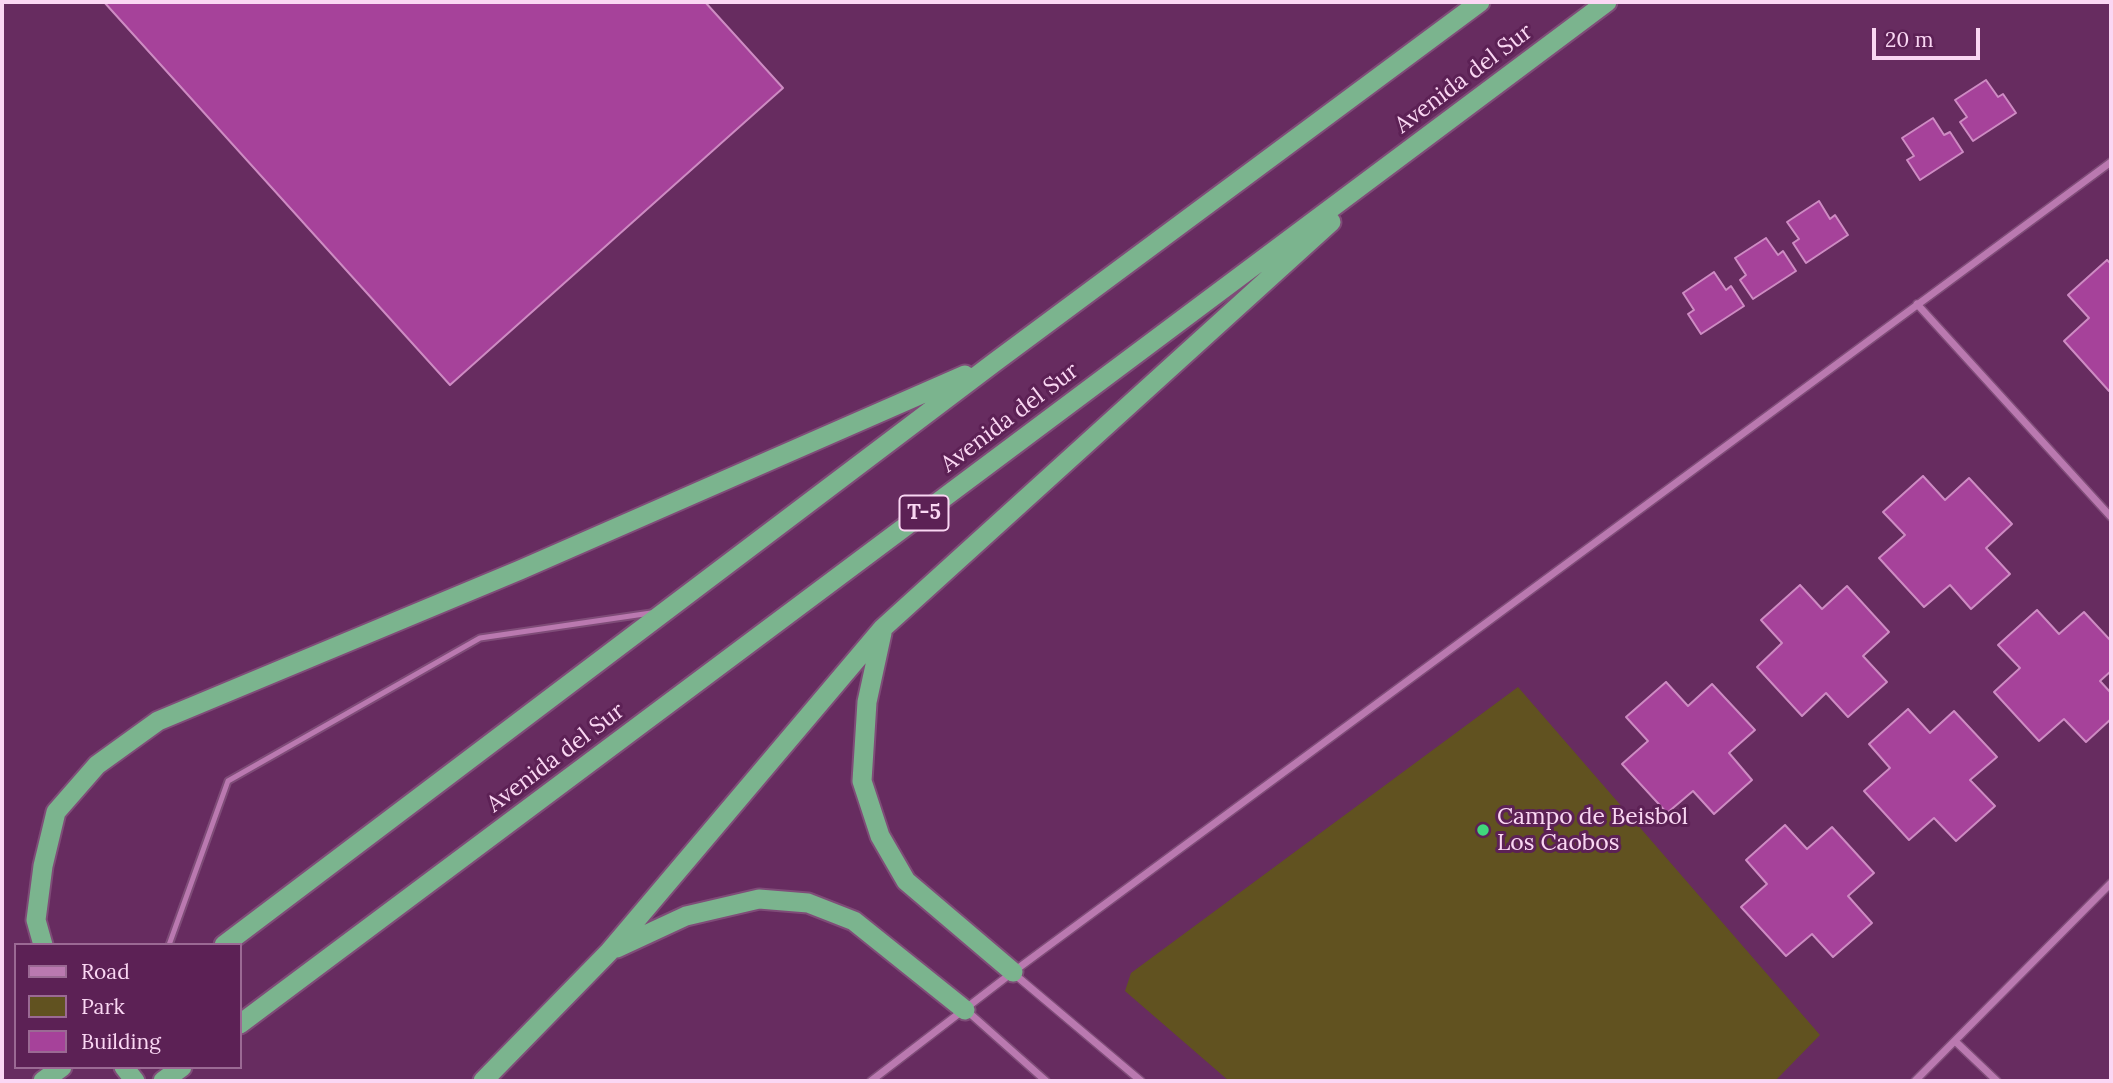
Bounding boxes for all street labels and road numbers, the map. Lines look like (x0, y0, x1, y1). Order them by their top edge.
street label: Avenida del Sur (1390, 18, 1538, 140)
street label: Avenida del Sur (936, 357, 1084, 479)
road number: T-5 (900, 496, 948, 530)
street label: Avenida del Sur (482, 697, 630, 819)

